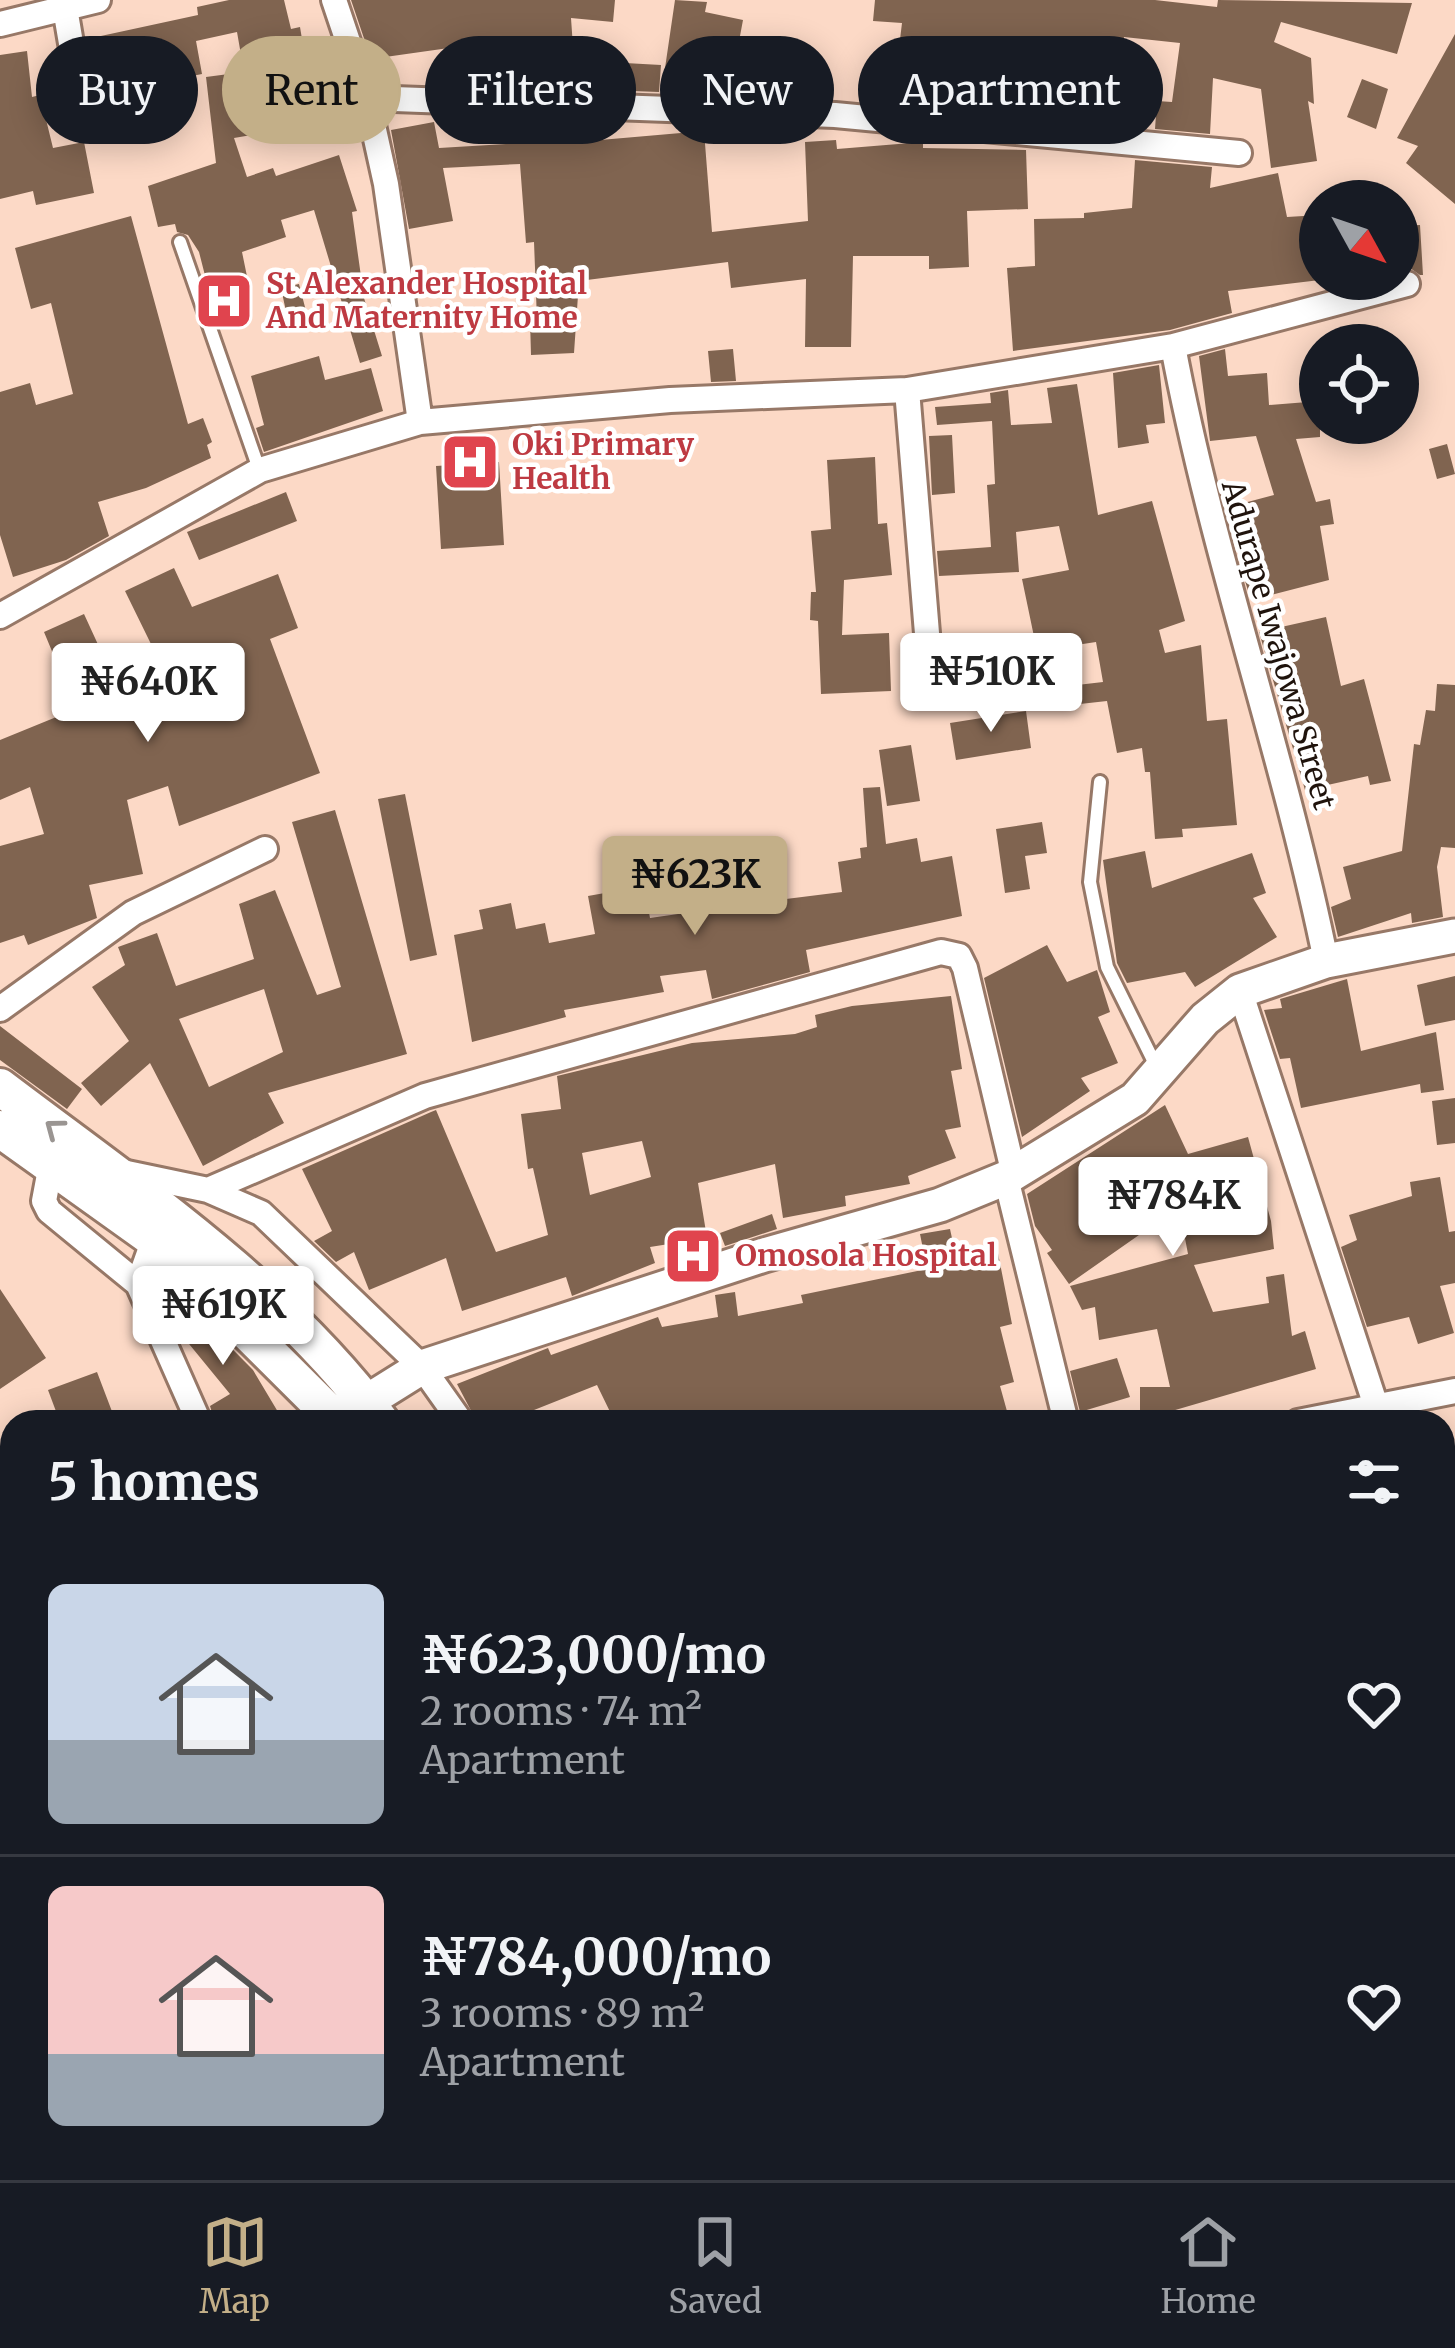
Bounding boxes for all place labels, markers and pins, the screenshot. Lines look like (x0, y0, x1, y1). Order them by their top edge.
place label: St Alexander Hospital And Maternity Home (265, 264, 587, 336)
hospital icon: St Alexander Hospital And Maternity Home (193, 270, 255, 332)
place label: Oki Primary Health (512, 425, 694, 497)
hospital icon: Oki Primary Health (439, 431, 501, 493)
pin: ₦510K (907, 633, 1075, 735)
pin: ₦640K (64, 643, 232, 745)
pin: ₦623K (611, 836, 779, 938)
pin: ₦784K (1089, 1157, 1257, 1259)
hospital icon: Omosola Hospital (662, 1225, 724, 1287)
place label: Omosola Hospital (735, 1236, 997, 1274)
pin: ₦619K (139, 1266, 307, 1368)

